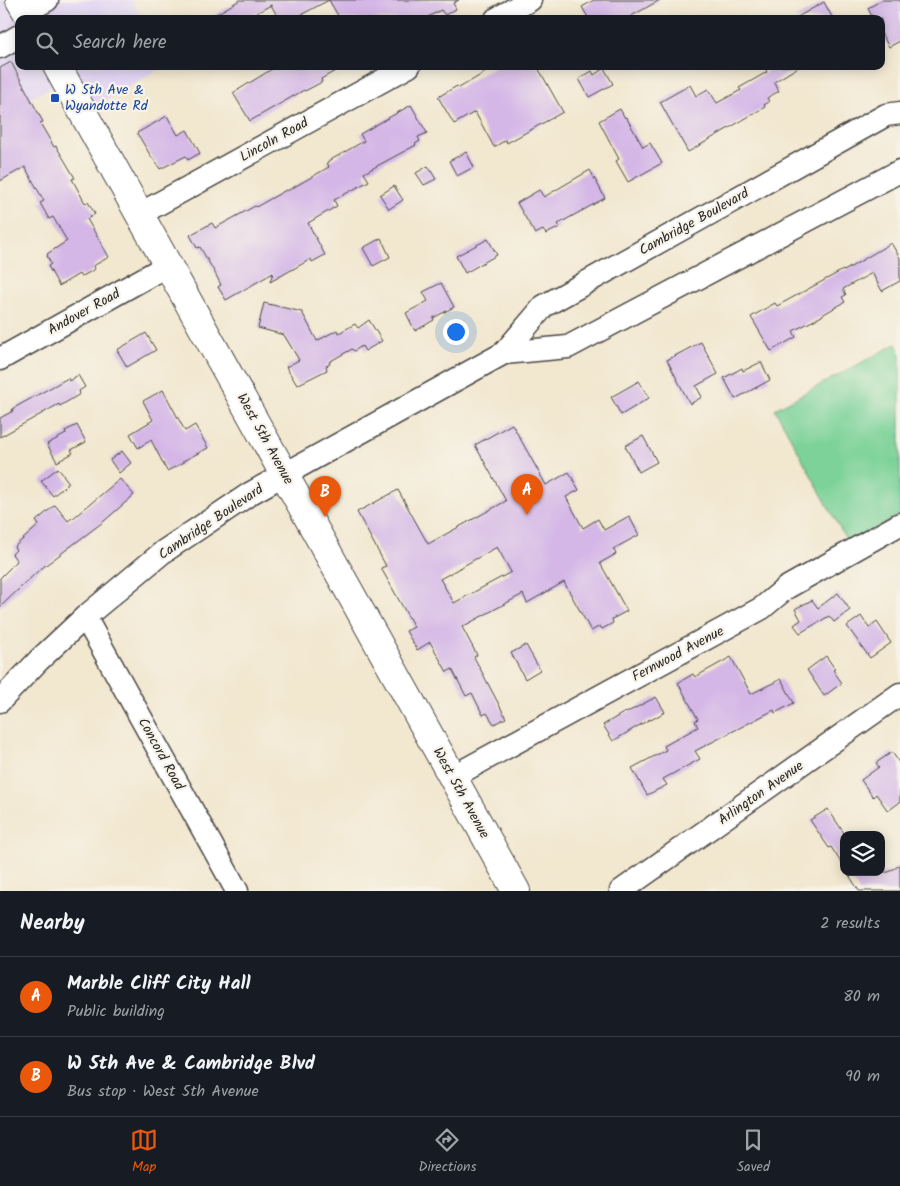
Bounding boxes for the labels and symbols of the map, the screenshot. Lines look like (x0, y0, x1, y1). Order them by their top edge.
place label: W 5th Ave & Wyandotte Rd (65, 79, 149, 117)
marker: W 5th Ave & Wyandotte Rd (49, 92, 61, 104)
street label: Lincoln Road (236, 112, 313, 168)
street label: Cambridge Boulevard (635, 182, 754, 261)
street label: Andover Road (44, 283, 125, 341)
your location (443, 319, 469, 345)
street label: West 5th Avenue (231, 389, 300, 489)
pin: A (511, 474, 543, 515)
pin: B (309, 476, 341, 517)
street label: Cambridge Boulevard (154, 478, 269, 565)
street label: Fernwood Avenue (628, 620, 729, 688)
street label: Concord Road (132, 714, 191, 795)
street label: West 5th Avenue (427, 743, 496, 843)
street label: Arlington Avenue (714, 755, 809, 831)

